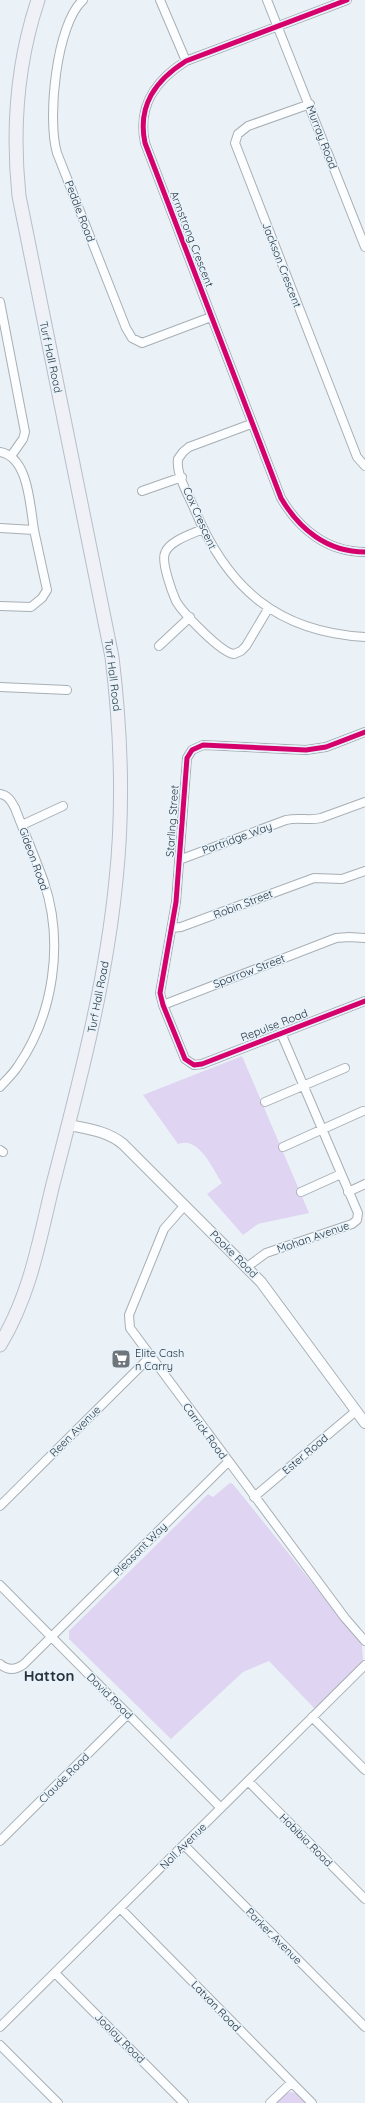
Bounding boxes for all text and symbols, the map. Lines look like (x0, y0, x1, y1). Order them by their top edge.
street label: Murray Road (303, 103, 341, 171)
street label: Peddie Road (62, 178, 98, 244)
street label: Armstrong Crescent (167, 189, 217, 289)
street label: Jackson Crescent (259, 220, 305, 310)
street label: Turf Hall Road (37, 320, 65, 394)
street label: Cox Crescent (180, 485, 220, 552)
street label: Turf Hall Road (102, 638, 124, 712)
street label: Starling Street (163, 784, 182, 857)
street label: Partridge Way (200, 819, 274, 857)
street label: Gideon Road (16, 826, 52, 892)
street label: Robin Street (211, 886, 275, 922)
street label: Sparrow Street (211, 951, 287, 991)
street label: Turf Hall Road (84, 960, 112, 1034)
street label: Repulse Road (239, 1006, 309, 1044)
street label: Mohan Avenue (275, 1218, 351, 1256)
street label: Pooke Road (207, 1227, 261, 1281)
place label: Elite Cash n Carry (135, 1346, 184, 1373)
supermarket icon: Elite Cash n Carry (110, 1348, 132, 1370)
street label: Carrick Road (180, 1400, 230, 1462)
street label: Reen Avenue (46, 1402, 104, 1460)
street label: Ester Road (279, 1431, 331, 1477)
street label: Pleasant Way (110, 1519, 170, 1579)
district label: Hatton (24, 1666, 74, 1685)
street label: David Road (84, 1670, 136, 1722)
street label: Claude Road (36, 1750, 92, 1806)
street label: Habibia Road (276, 1810, 336, 1870)
street label: Noll Avenue (157, 1820, 209, 1872)
street label: Parker Avenue (243, 1905, 305, 1967)
street label: Latvan Road (188, 1978, 244, 2034)
street label: Joolay Road (92, 2010, 148, 2066)

